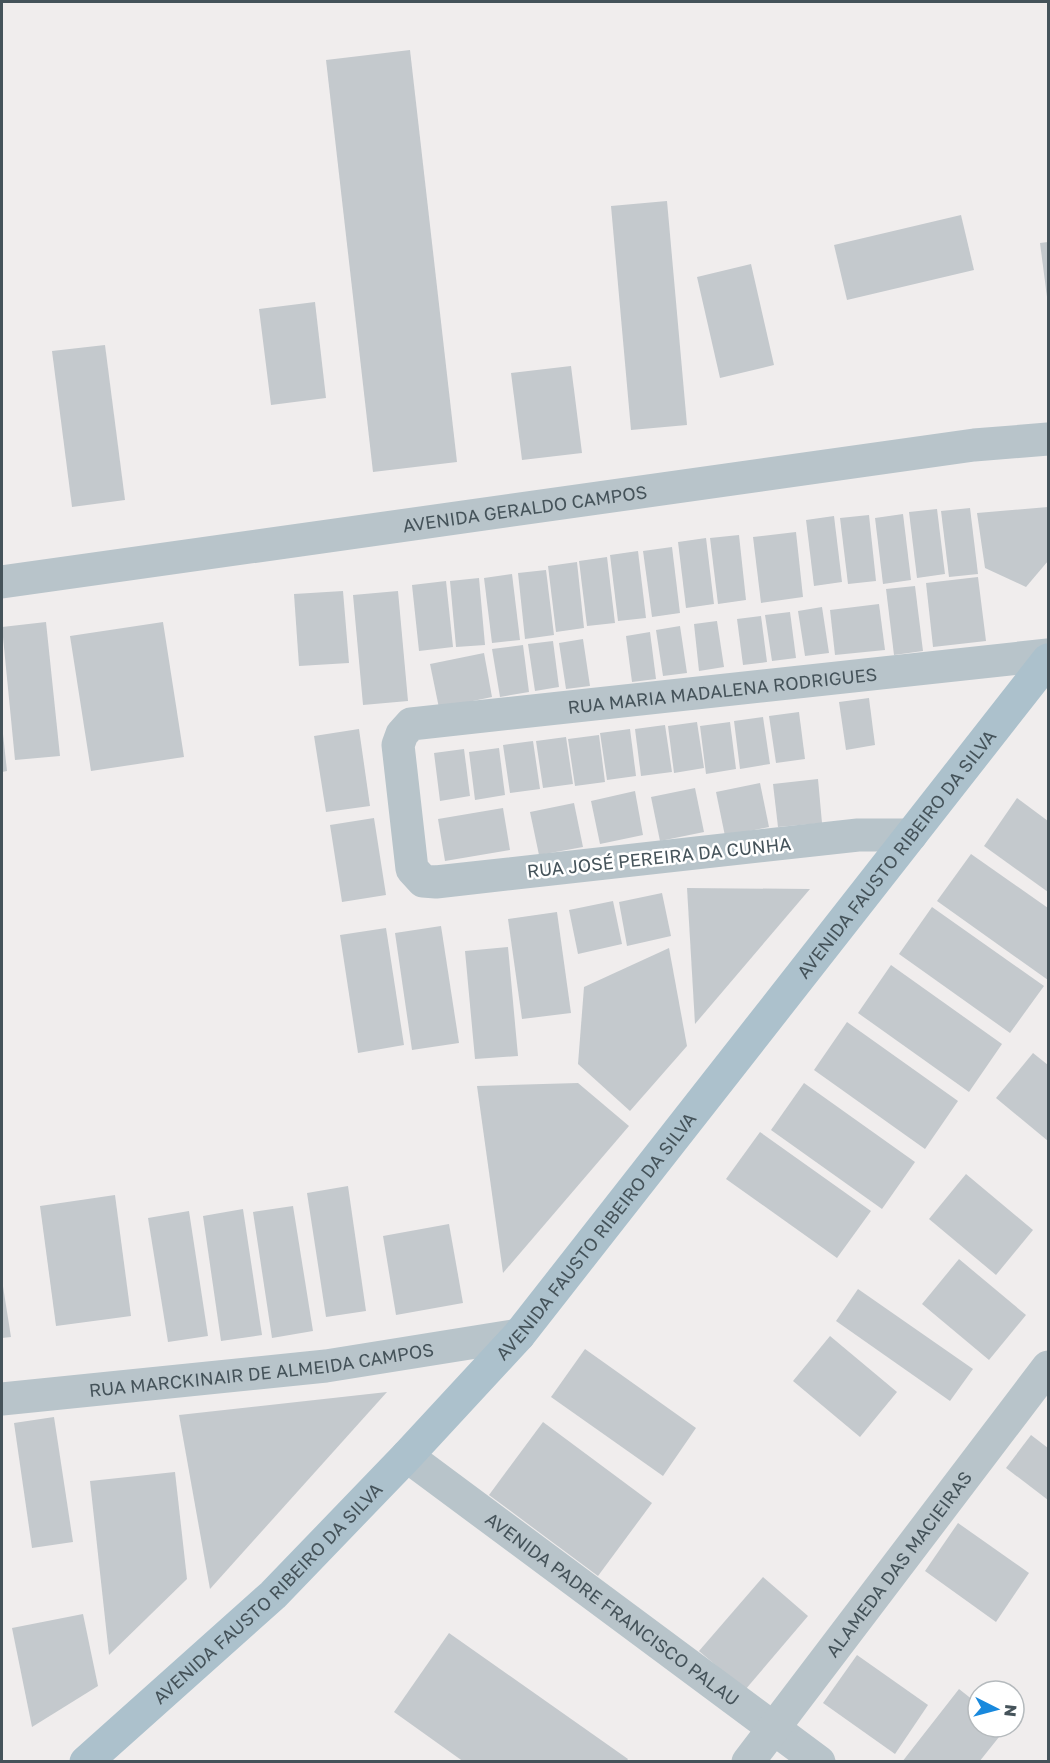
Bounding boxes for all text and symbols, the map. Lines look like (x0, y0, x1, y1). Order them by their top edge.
street label: AVENIDA GERALDO CAMPOS (401, 480, 648, 536)
street label: RUA MARIA MADALENA RODRIGUES (566, 663, 878, 718)
street label: AVENIDA FAUSTO RIBEIRO DA SILVA (792, 725, 1000, 982)
street label: RUA JOSÉ PEREIRA DA CUNHA (526, 832, 792, 882)
street label: AVENIDA FAUSTO RIBEIRO DA SILVA (491, 1108, 700, 1364)
street label: RUA MARCKINAIR DE ALMEIDA CAMPOS (88, 1338, 435, 1401)
street label: ALAMEDA DAS MACIEIRAS (821, 1466, 976, 1661)
street label: AVENIDA FAUSTO RIBEIRO DA SILVA (148, 1478, 386, 1708)
street label: AVENIDA PADRE FRANCISCO PALAU (481, 1507, 744, 1710)
north arrow (966, 1679, 1026, 1739)
text: N (1000, 1703, 1021, 1718)

